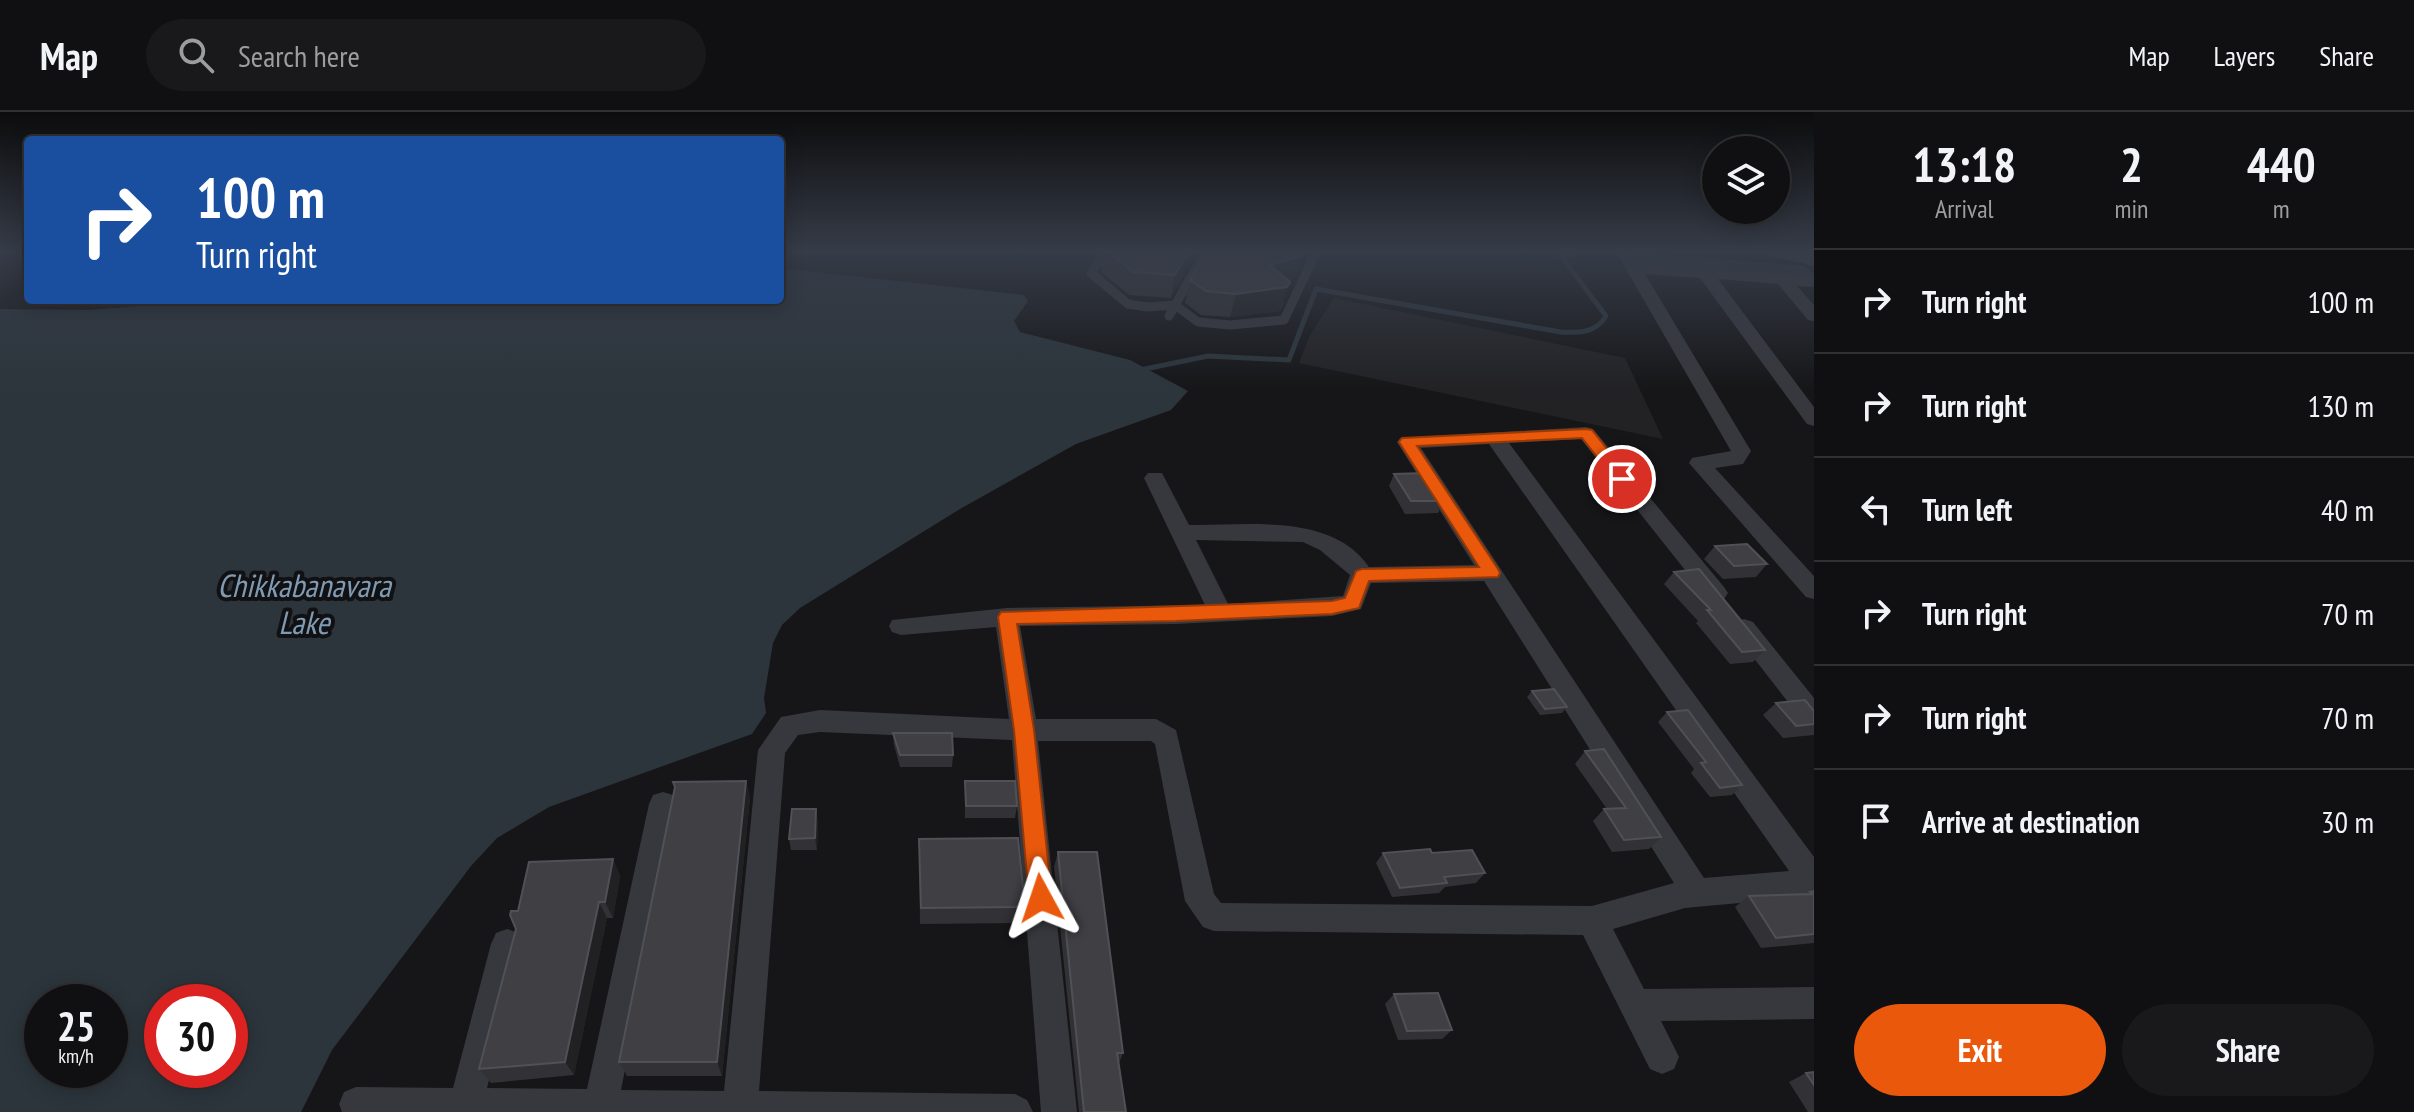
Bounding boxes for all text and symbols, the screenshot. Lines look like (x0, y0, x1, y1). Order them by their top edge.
search box (146, 19, 706, 91)
text: Map (40, 31, 98, 80)
icon: search (174, 33, 218, 77)
text: Search here (238, 36, 360, 75)
text: Map (2128, 37, 2170, 74)
text: Layers (2214, 37, 2275, 74)
text: Share (2319, 37, 2374, 74)
text: 13:18 (1912, 133, 2016, 195)
text: 2 (2120, 133, 2143, 195)
text: 440 (2247, 133, 2316, 195)
map controls (1702, 136, 1790, 224)
button: layers (1702, 136, 1790, 224)
text: 100 m (196, 161, 325, 233)
icon: right (64, 168, 168, 272)
text: Arrival (1935, 192, 1994, 225)
text: min (2114, 192, 2148, 225)
text: m (2273, 192, 2290, 225)
text: Turn right (196, 231, 317, 278)
icon: right (1854, 279, 1898, 323)
text: Turn right (1922, 282, 2026, 321)
text: 100 m (2308, 282, 2374, 321)
icon: right (1854, 383, 1898, 427)
text: Turn right (1922, 386, 2026, 425)
text: 130 m (2308, 386, 2374, 425)
pin (1588, 445, 1656, 513)
icon: arrive (1600, 457, 1644, 501)
icon: left (1854, 487, 1898, 531)
text: Turn left (1922, 490, 2012, 529)
text: 40 m (2321, 490, 2374, 529)
water label: Chikkabanavara Lake (217, 564, 393, 643)
icon: right (1854, 591, 1898, 635)
text: Turn right (1922, 594, 2026, 633)
text: 70 m (2321, 594, 2374, 633)
icon: right (1854, 695, 1898, 739)
text: Turn right (1922, 698, 2026, 737)
text: 70 m (2321, 698, 2374, 737)
icon: arrive (1854, 799, 1898, 843)
text: Arrive at destination (1922, 802, 2140, 841)
text: 30 m (2321, 802, 2374, 841)
position arrow (999, 856, 1083, 940)
speed limit sign: 30 (144, 984, 248, 1088)
text: 25 (57, 1000, 95, 1052)
button: Exit (1854, 1004, 2106, 1096)
button: Share (2122, 1004, 2374, 1096)
text: km/h (58, 1043, 94, 1069)

